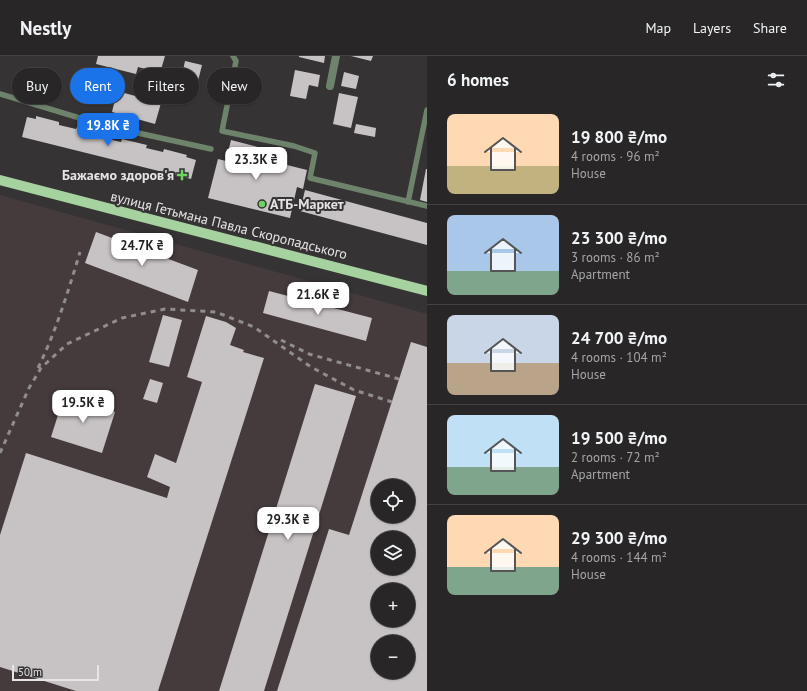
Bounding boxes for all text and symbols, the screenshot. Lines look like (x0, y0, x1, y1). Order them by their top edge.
text: Nestly (20, 16, 71, 40)
text: Map (645, 19, 671, 37)
text: Layers (693, 19, 731, 37)
text: Share (753, 19, 787, 37)
chip: Buy (12, 68, 62, 104)
chip: Rent (70, 68, 125, 104)
chip: Filters (133, 68, 199, 104)
chip: New (207, 68, 262, 104)
text: 6 homes (447, 69, 509, 91)
icon: filters (765, 69, 787, 91)
pin: 19.8K ₴ (71, 113, 145, 147)
text: 19.8K ₴ (86, 117, 130, 134)
text: 19 800 ₴/mo (571, 126, 667, 148)
icon: home (479, 130, 527, 178)
pin: 23.3K ₴ (219, 147, 293, 181)
text: 4 rooms · 96 m² (571, 148, 660, 165)
text: 23.3K ₴ (234, 151, 278, 168)
text: House (571, 165, 606, 182)
place label: Бажаємо здоров'я (62, 166, 174, 184)
marker: Бажаємо здоров'я (177, 170, 187, 180)
street label: вулиця Гетьмана Павла Скоропадського (109, 187, 349, 263)
place label: АТБ-Маркет (270, 195, 344, 213)
marker: АТБ-Маркет (257, 199, 267, 209)
text: 23 300 ₴/mo (571, 227, 667, 249)
icon: home (479, 231, 527, 279)
pin: 24.7K ₴ (105, 233, 179, 267)
text: 24.7K ₴ (120, 237, 164, 254)
text: 3 rooms · 86 m² (571, 249, 660, 266)
text: Apartment (571, 266, 630, 283)
pin: 21.6K ₴ (281, 282, 355, 316)
text: 21.6K ₴ (296, 286, 340, 303)
text: 24 700 ₴/mo (571, 327, 667, 349)
icon: home (479, 331, 527, 379)
text: 4 rooms · 104 m² (571, 349, 667, 366)
text: House (571, 366, 606, 383)
pin: 19.5K ₴ (46, 390, 120, 424)
text: 19.5K ₴ (61, 394, 105, 411)
text: 19 500 ₴/mo (571, 427, 667, 449)
icon: home (479, 431, 527, 479)
text: 2 rooms · 72 m² (571, 449, 660, 466)
text: Apartment (571, 466, 630, 483)
map controls (371, 479, 415, 679)
button: locate (371, 479, 415, 523)
pin: 29.3K ₴ (251, 507, 325, 541)
text: 29.3K ₴ (266, 511, 310, 528)
text: 29 300 ₴/mo (571, 527, 667, 549)
button: layers (371, 531, 415, 575)
icon: home (479, 531, 527, 579)
text: 4 rooms · 144 m² (571, 549, 667, 566)
text: House (571, 566, 606, 583)
button: + (371, 583, 415, 627)
button: − (371, 635, 415, 679)
scale bar (12, 663, 99, 682)
text: 50 m (18, 665, 42, 679)

